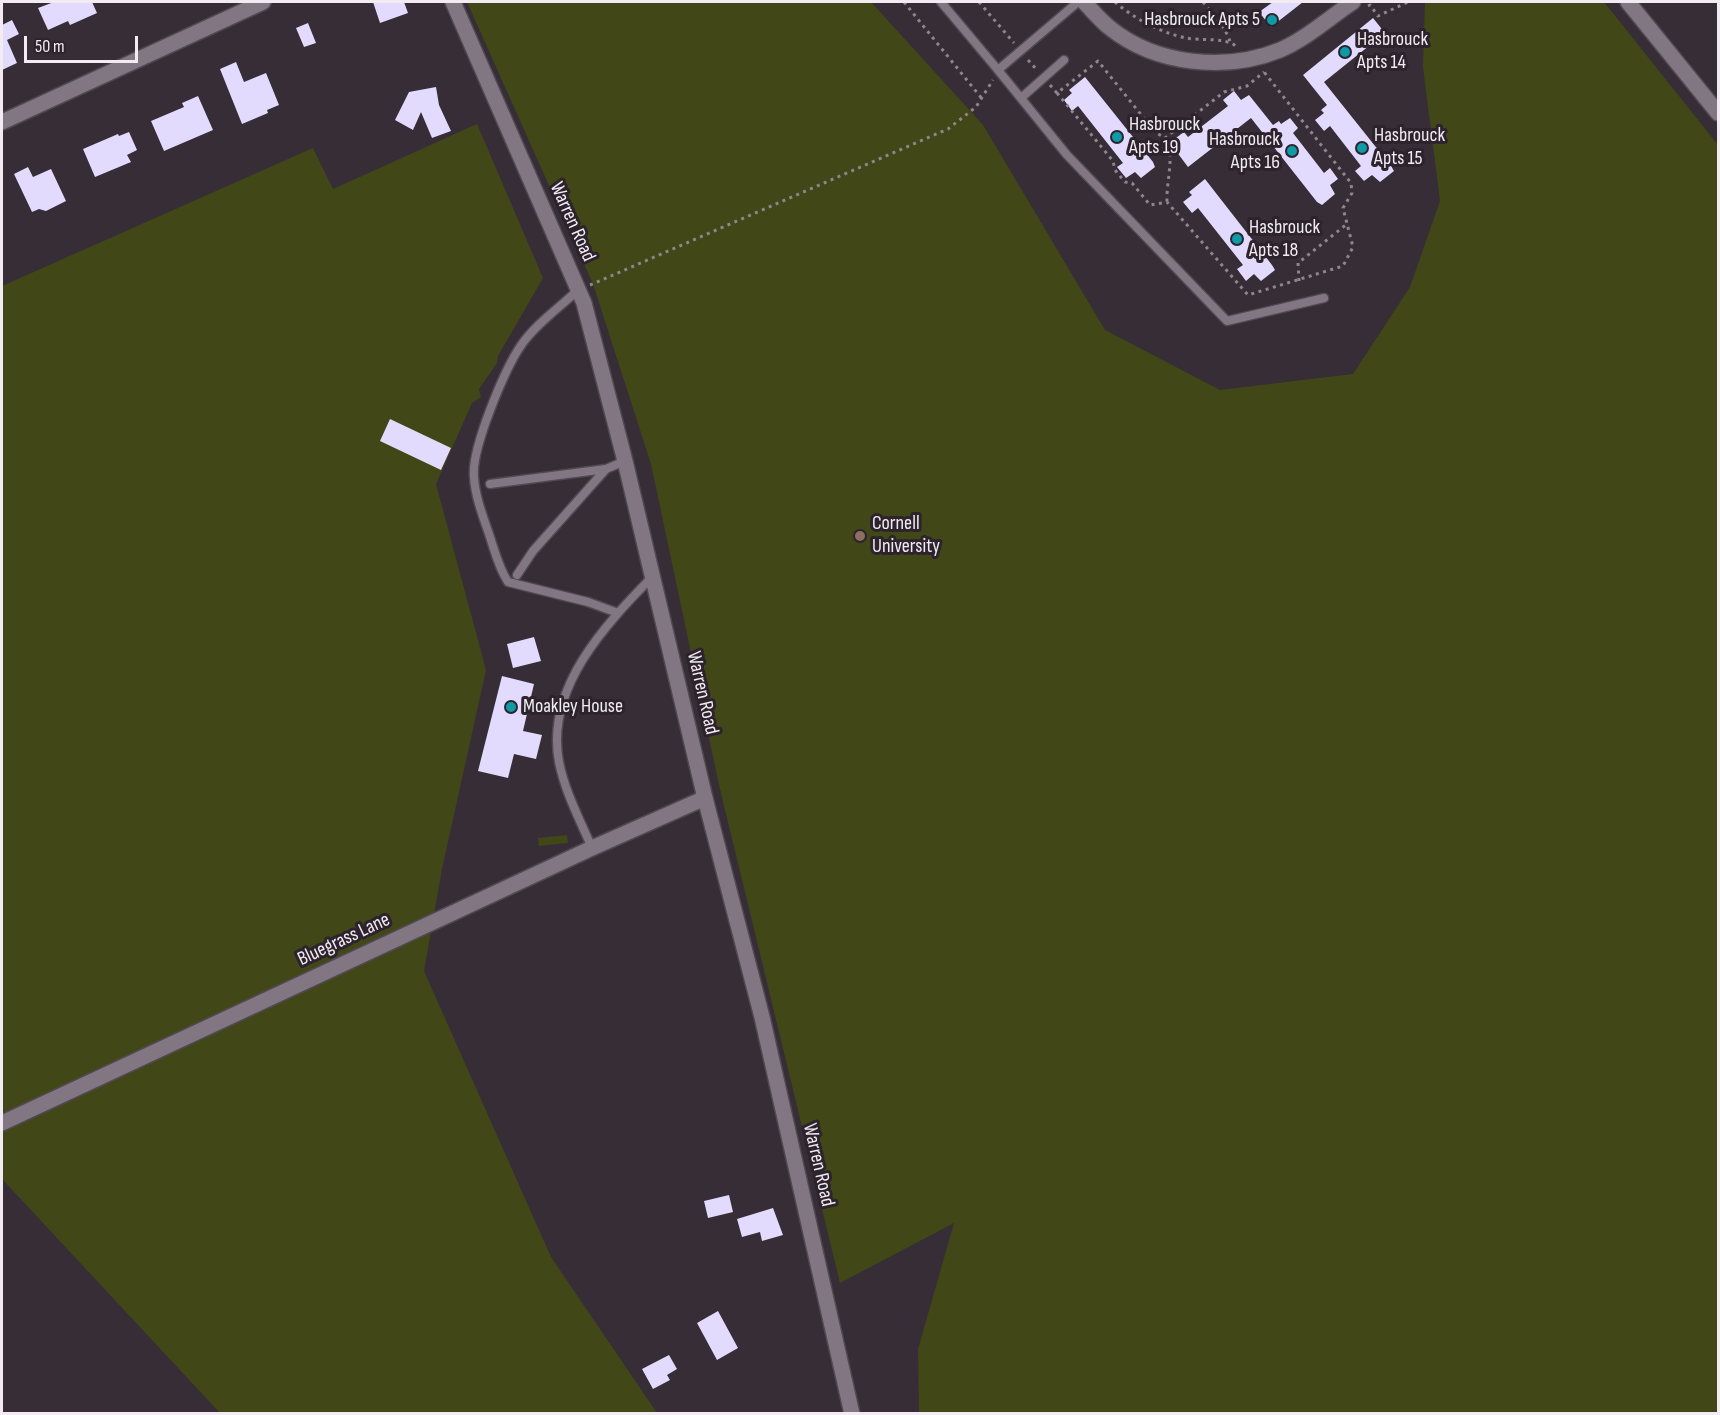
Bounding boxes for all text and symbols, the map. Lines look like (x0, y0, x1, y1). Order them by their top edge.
place label: Hasbrouck Apts 5 (1144, 8, 1260, 32)
marker: Hasbrouck Apts 5 (1265, 13, 1279, 27)
scale bar (27, 24, 141, 62)
place label: Hasbrouck Apts 14 (1357, 28, 1428, 75)
text: 50 m (35, 36, 65, 57)
marker: Hasbrouck Apts 14 (1338, 45, 1352, 59)
place label: Hasbrouck Apts 19 (1129, 113, 1200, 160)
place label: Hasbrouck Apts 15 (1374, 124, 1445, 171)
place label: Hasbrouck Apts 16 (1209, 128, 1280, 175)
marker: Hasbrouck Apts 19 (1110, 130, 1124, 144)
marker: Hasbrouck Apts 15 (1355, 141, 1369, 155)
marker: Hasbrouck Apts 16 (1285, 144, 1299, 158)
street label: Warren Road (544, 179, 600, 265)
place label: Hasbrouck Apts 18 (1249, 216, 1320, 263)
marker: Hasbrouck Apts 18 (1230, 232, 1244, 246)
place label: Cornell University (872, 512, 940, 559)
marker: Cornell University (853, 529, 867, 543)
street label: Warren Road (681, 649, 723, 737)
place label: Moakley House (523, 695, 623, 719)
marker: Moakley House (504, 700, 518, 714)
street label: Bluegrass Lane (294, 908, 394, 972)
street label: Warren Road (797, 1121, 839, 1209)

